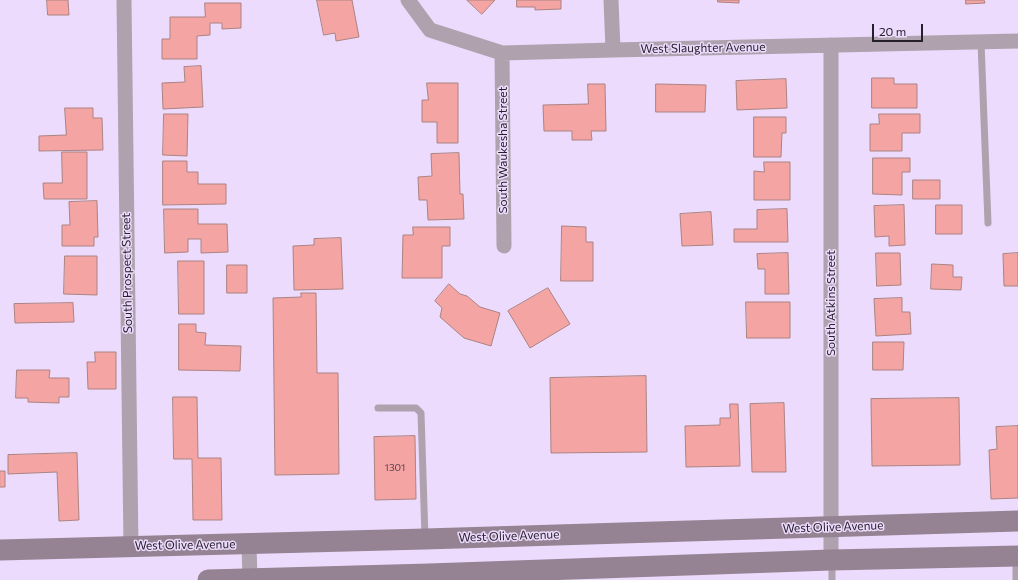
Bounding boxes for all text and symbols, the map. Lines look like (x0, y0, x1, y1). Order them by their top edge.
scale bar (874, 16, 925, 42)
text: 20 m (879, 24, 906, 38)
street label: West Slaughter Avenue (640, 40, 766, 56)
street label: South Waukesha Street (496, 87, 510, 213)
street label: South Prospect Street (119, 213, 135, 333)
street label: South Atkins Street (824, 250, 838, 356)
house number: 1301 (385, 462, 405, 474)
street label: West Olive Avenue (782, 518, 884, 536)
street label: West Olive Avenue (458, 527, 560, 545)
street label: West Olive Avenue (134, 537, 236, 553)

